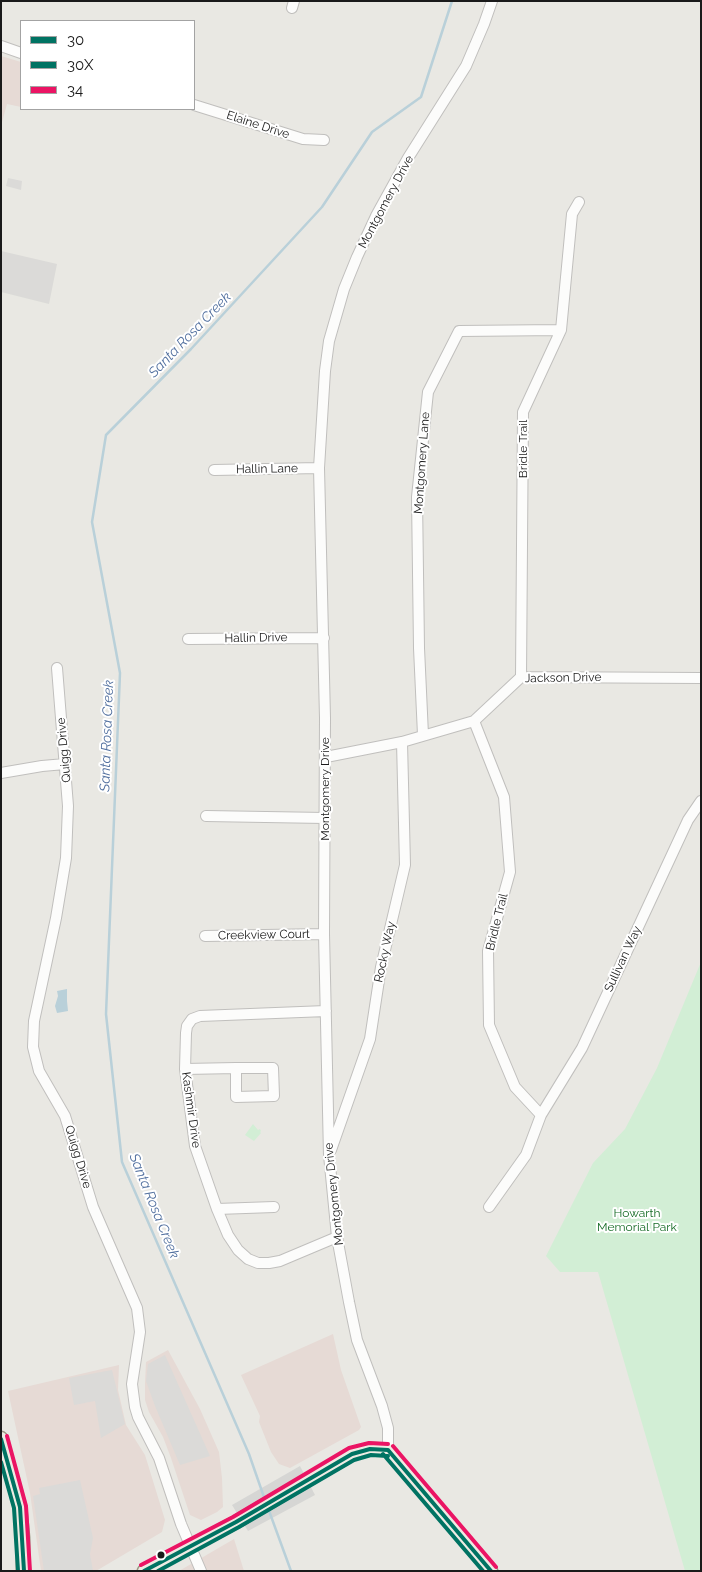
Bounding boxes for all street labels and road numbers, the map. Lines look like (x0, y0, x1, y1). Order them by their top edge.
street label: Elaine Drive (225, 108, 291, 142)
street label: Montgomery Drive (355, 153, 417, 251)
street label: Montgomery Lane (411, 411, 433, 515)
street label: Bridle Trail (516, 420, 530, 478)
street label: Hallin Lane (236, 461, 298, 477)
street label: Hallin Drive (224, 630, 288, 646)
street label: Jackson Drive (524, 670, 602, 686)
street label: Quigg Drive (54, 717, 74, 783)
street label: Montgomery Drive (318, 737, 332, 841)
street label: Bridle Trail (483, 892, 511, 952)
street label: Rocky Way (372, 920, 398, 984)
street label: Sullivan Way (601, 924, 645, 994)
street label: Creekview Court (218, 927, 310, 943)
street label: Kashmir Drive (179, 1071, 203, 1149)
street label: Quigg Drive (62, 1124, 94, 1190)
street label: Montgomery Drive (321, 1142, 347, 1246)

